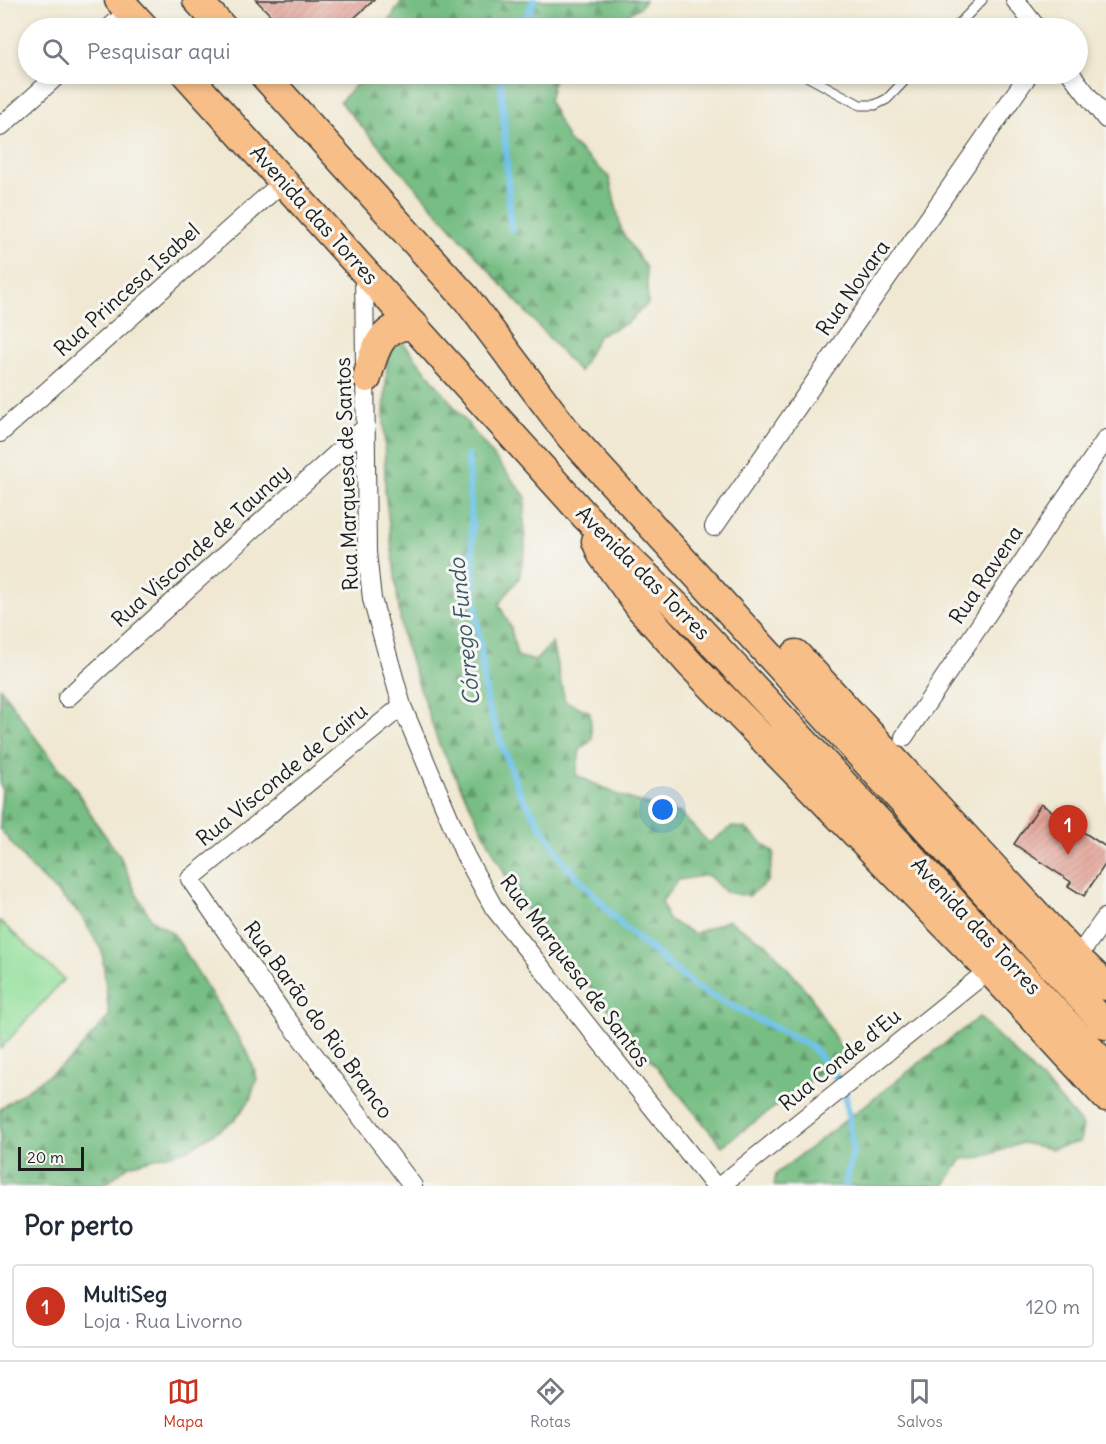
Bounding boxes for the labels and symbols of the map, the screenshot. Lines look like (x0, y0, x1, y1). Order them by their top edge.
street label: Avenida das Torres (245, 139, 384, 290)
street label: Rua Princesa Isabel (48, 217, 205, 362)
street label: Rua Novara (810, 235, 895, 341)
street label: Rua Marquesa de Santos (329, 357, 364, 591)
street label: Rua Visconde de Taunay (106, 458, 296, 633)
street label: Avenida das Torres (571, 500, 716, 645)
street label: Rua Ravena (943, 520, 1028, 629)
water label: Córrego Fundo (442, 555, 486, 707)
street label: Rua Visconde de Cairu (191, 697, 373, 852)
your location (648, 795, 677, 824)
pin: 1 (1048, 806, 1088, 855)
street label: Avenida das Torres (906, 851, 1047, 1000)
street label: Rua Marquesa de Santos (494, 869, 657, 1072)
street label: Rua Barão do Rio Branco (238, 916, 399, 1124)
street label: Rua Conde d'Eu (773, 1002, 906, 1117)
scale bar (18, 1144, 84, 1172)

